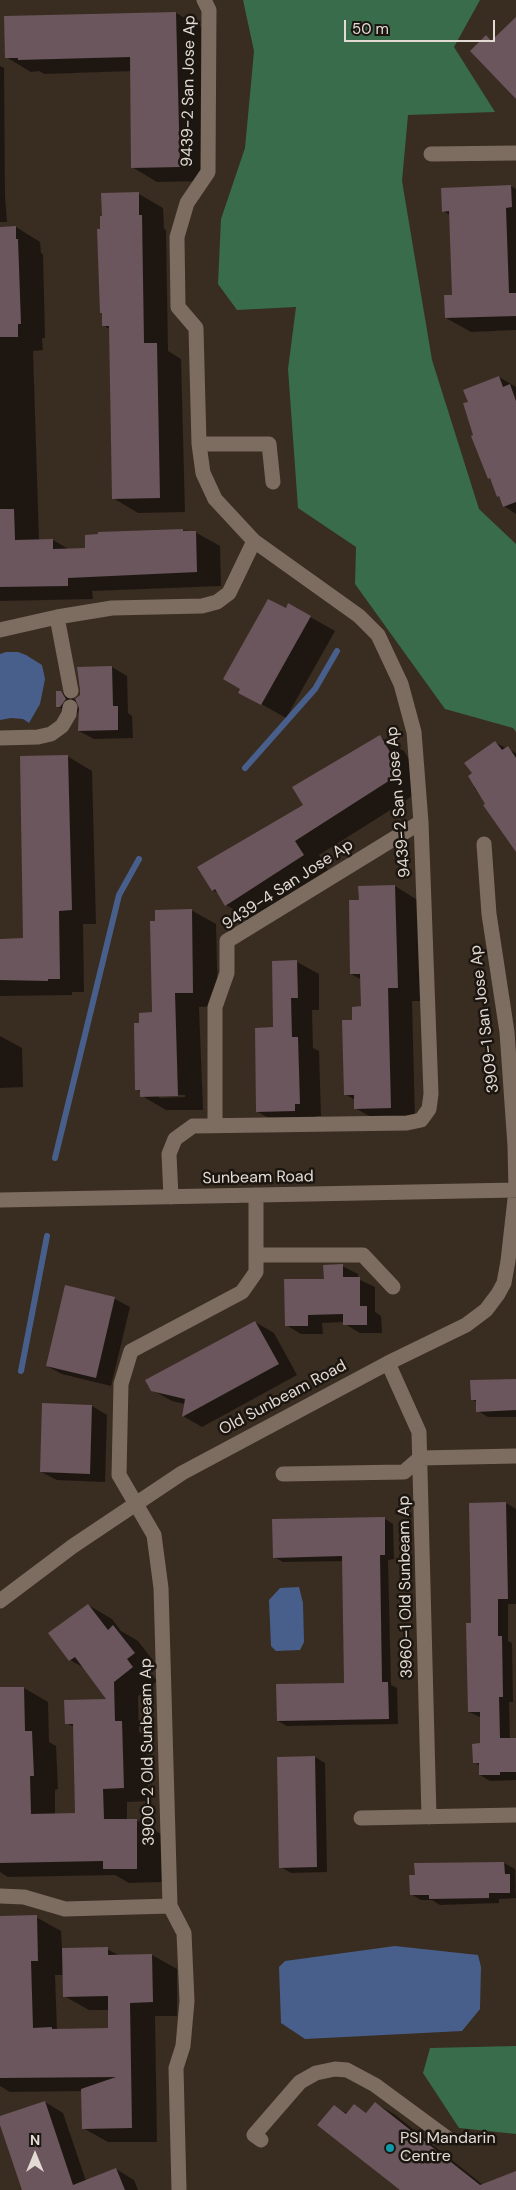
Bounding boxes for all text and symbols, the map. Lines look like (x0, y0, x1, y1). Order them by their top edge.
scale bar (346, 10, 497, 42)
street label: 9439-2 San Jose Ap (178, 15, 200, 167)
text: 50 m (352, 19, 389, 39)
street label: 9439-2 San Jose Ap (383, 726, 415, 878)
street label: 9439-4 San Jose Ap (219, 835, 357, 935)
street label: 3909-1 San Jose Ap (466, 944, 504, 1094)
street label: Sunbeam Road (202, 1167, 314, 1189)
street label: Old Sunbeam Road (216, 1356, 350, 1440)
street label: 3960-1 Old Sunbeam Ap (395, 1495, 417, 1679)
street label: 3900-2 Old Sunbeam Ap (137, 1658, 159, 1846)
place label: PSI Mandarin Centre (400, 2129, 496, 2167)
north arrow (10, 2130, 60, 2180)
text: N (30, 2131, 40, 2149)
marker: PSI Mandarin Centre (384, 2142, 396, 2154)

